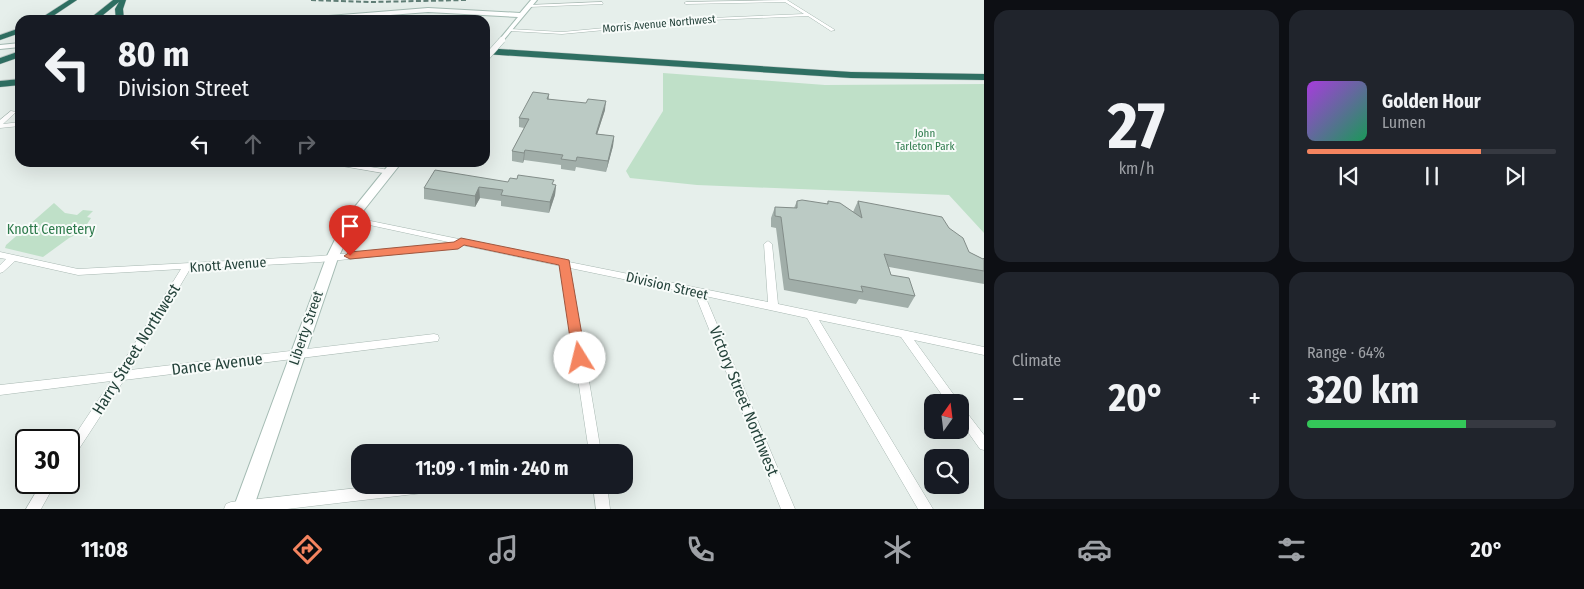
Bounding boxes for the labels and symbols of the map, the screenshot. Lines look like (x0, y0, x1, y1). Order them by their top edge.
street label: Morris Avenue Northwest (602, 13, 717, 35)
park label: John Tarleton Park (895, 127, 955, 153)
pin (329, 205, 371, 256)
park label: Knott Cemetery (7, 221, 96, 238)
street label: Knott Avenue (189, 254, 267, 276)
street label: Division Street (624, 268, 710, 304)
street label: Harry Street Northwest (88, 279, 184, 418)
street label: Liberty Street (285, 288, 327, 367)
street label: Victory Street Northwest (705, 323, 783, 479)
position arrow (553, 331, 605, 383)
street label: Dance Avenue (170, 349, 264, 379)
north arrow (924, 394, 969, 439)
speed limit sign: 30 (15, 429, 80, 494)

